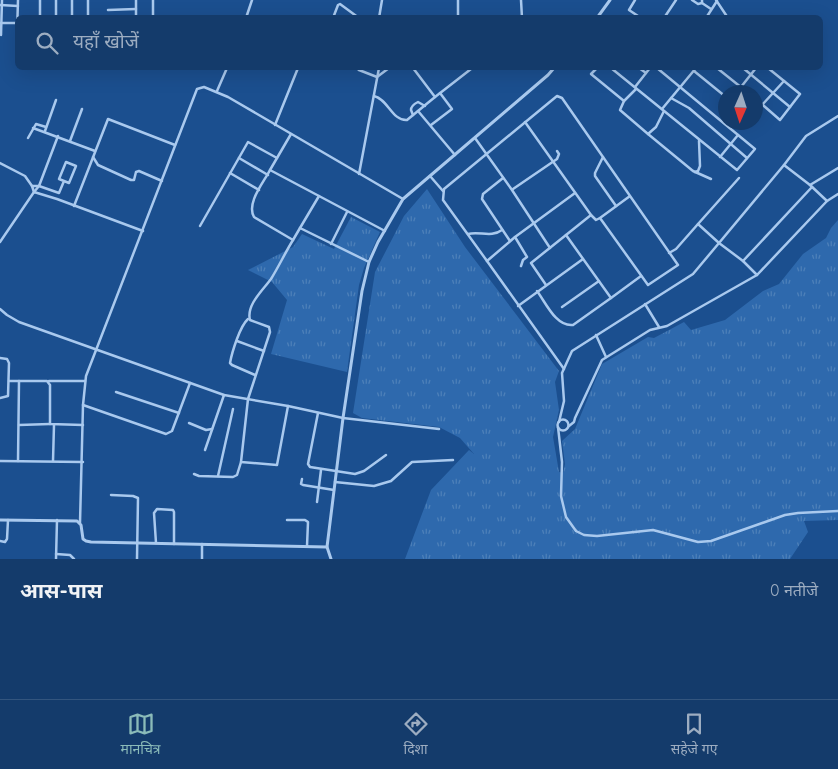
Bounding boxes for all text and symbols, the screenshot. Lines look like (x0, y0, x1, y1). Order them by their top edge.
search box (15, 15, 823, 70)
icon: search (33, 29, 61, 57)
text: यहाँ खोजें (73, 29, 139, 53)
north arrow (718, 85, 763, 130)
text: आस-पास (20, 577, 102, 603)
text: 0 नतीजे (770, 580, 818, 600)
tab: मानचित्र (121, 710, 161, 760)
tab: दिशा (402, 710, 430, 760)
tab: सहेजे गए (671, 710, 717, 760)

